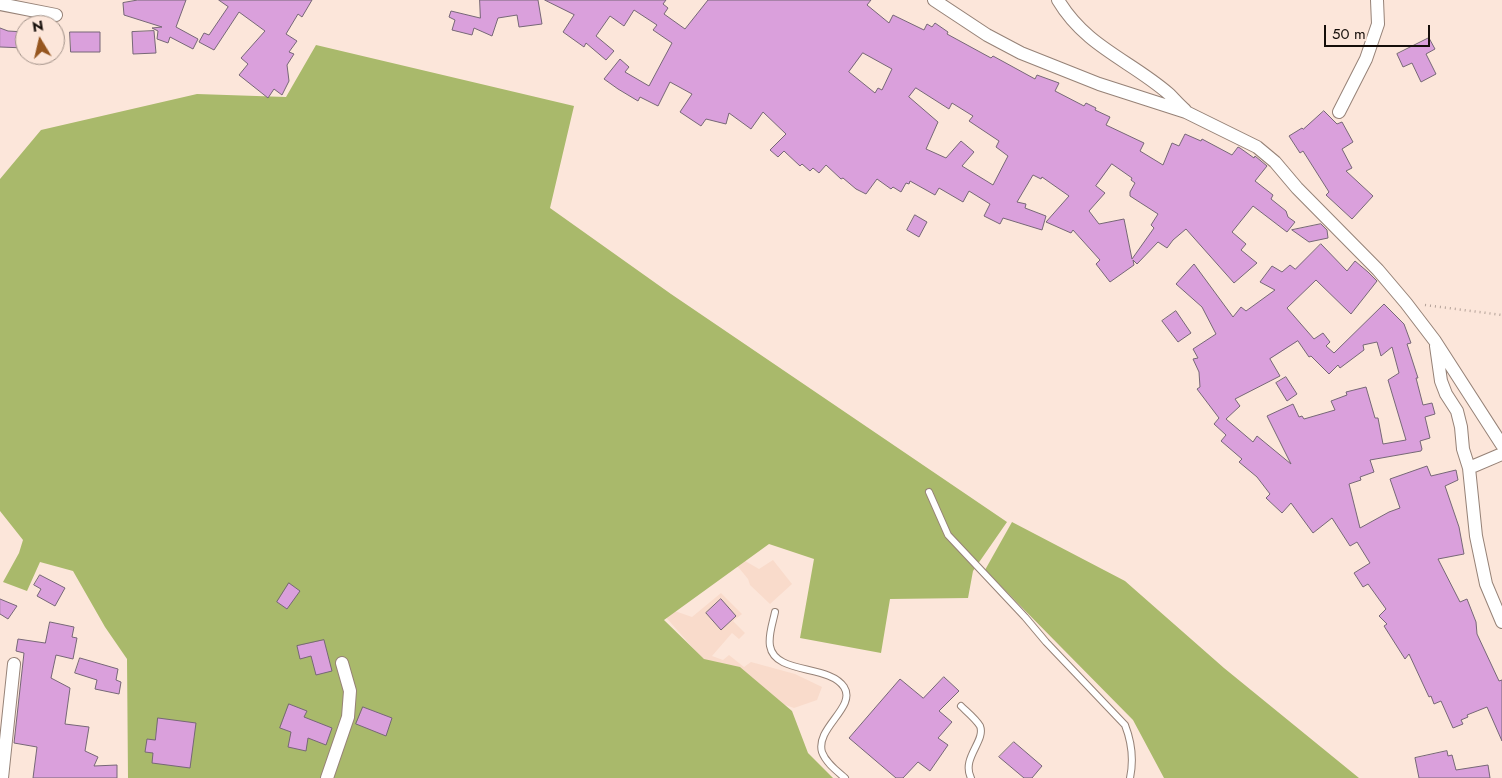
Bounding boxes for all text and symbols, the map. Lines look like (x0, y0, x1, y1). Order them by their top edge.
north arrow (15, 15, 65, 65)
text: N (31, 15, 45, 37)
scale bar (1327, 15, 1433, 47)
text: 50 m (1332, 23, 1366, 45)

